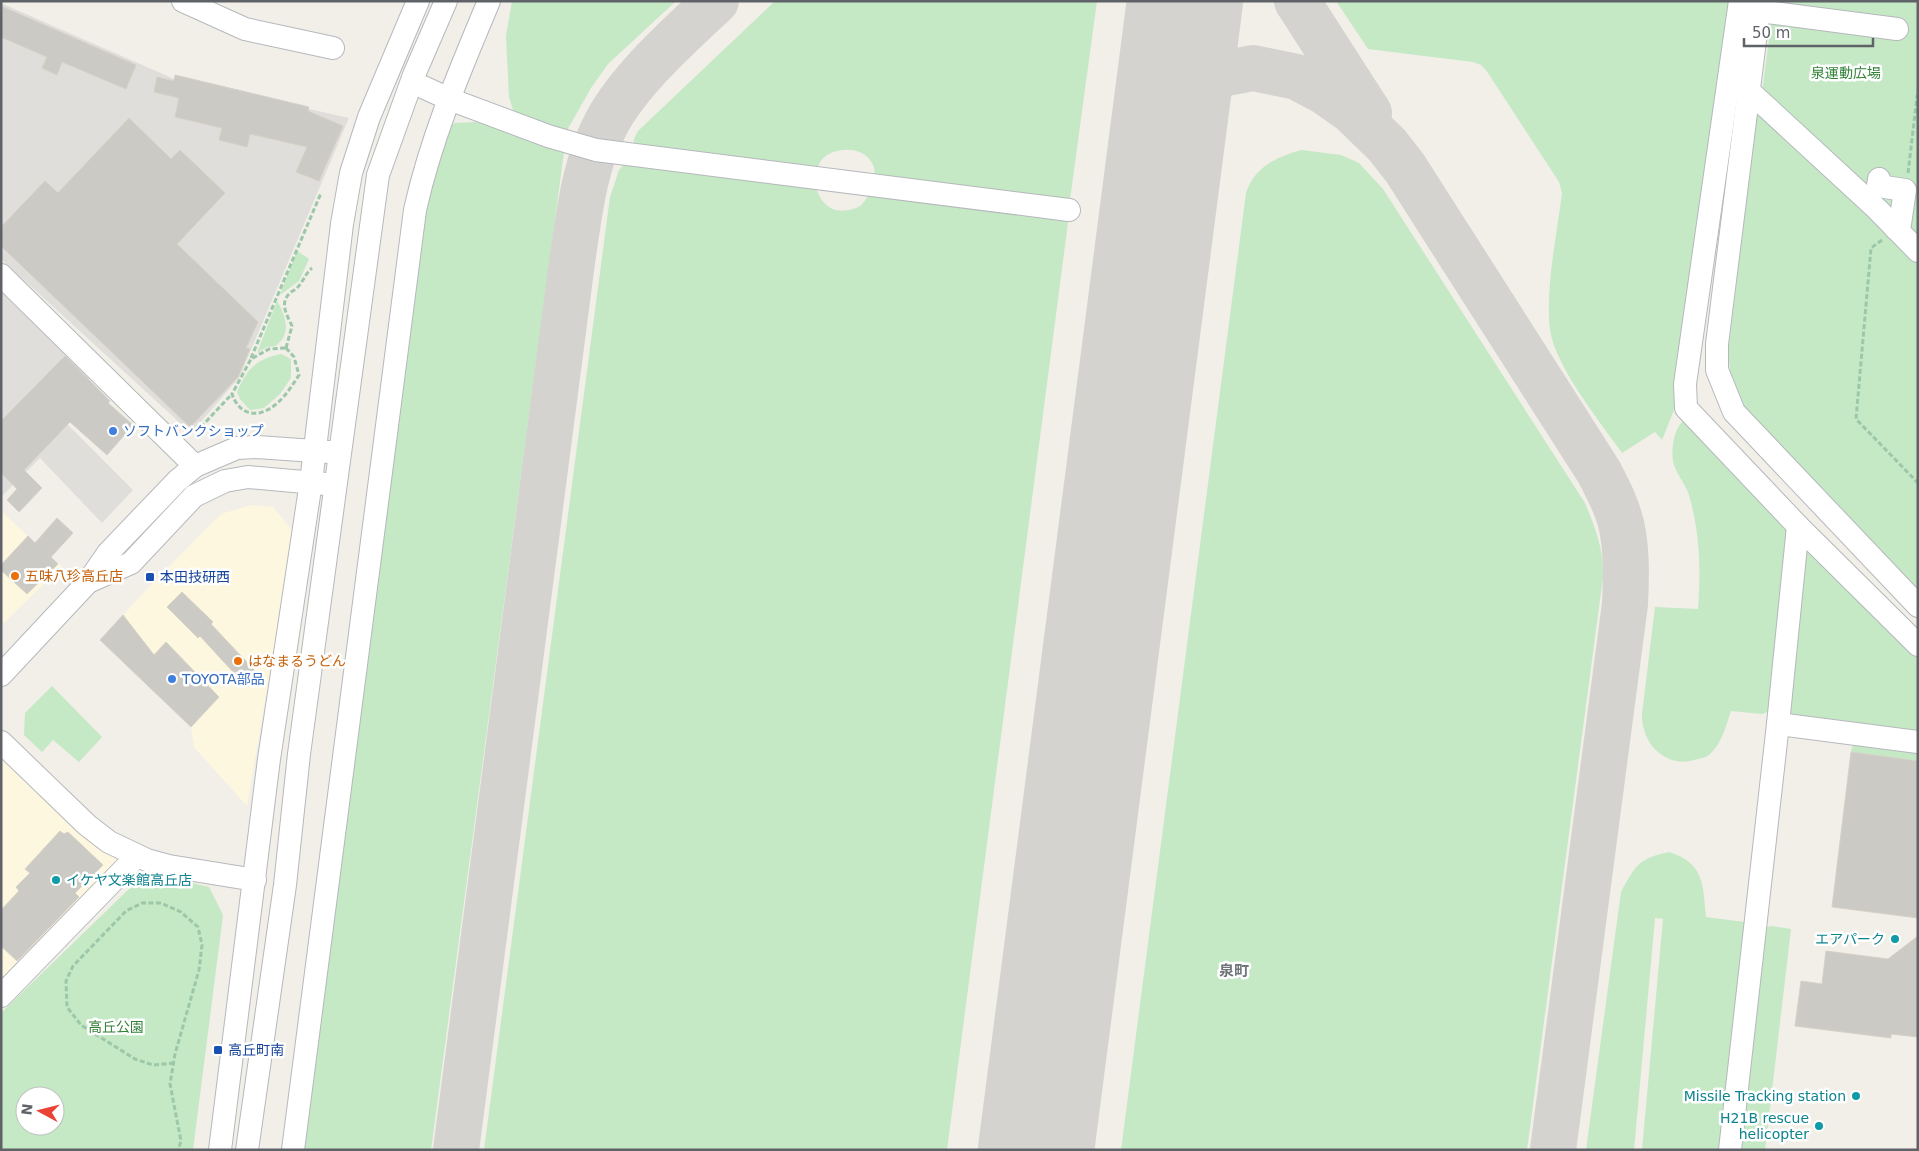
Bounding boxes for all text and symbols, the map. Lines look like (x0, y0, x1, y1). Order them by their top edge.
scale bar (1744, 15, 1873, 47)
text: 50 m (1752, 24, 1790, 42)
park label: 泉運動広場 (1811, 65, 1881, 81)
place label: ソフトバンクショップ (123, 423, 264, 439)
marker: ソフトバンクショップ (107, 425, 119, 437)
place label: 五味八珍高丘店 (25, 568, 123, 584)
place label: 本田技研西 (160, 569, 230, 585)
marker: 五味八珍高丘店 (9, 570, 21, 582)
marker: 本田技研西 (144, 571, 156, 583)
place label: はなまるうどん (248, 653, 346, 669)
marker: はなまるうどん (232, 655, 244, 667)
place label: TOYOTA部品 (181, 671, 265, 687)
marker: TOYOTA部品 (166, 673, 178, 685)
place label: イケヤ文楽館高丘店 (66, 872, 192, 888)
marker: イケヤ文楽館高丘店 (50, 874, 62, 886)
place label: エアパーク (1815, 931, 1885, 947)
marker: エアパーク (1889, 933, 1901, 945)
district label: 泉町 (1219, 962, 1249, 980)
park label: 高丘公園 (88, 1019, 144, 1035)
place label: 高丘町南 (228, 1042, 284, 1058)
marker: 高丘町南 (212, 1044, 224, 1056)
north arrow (15, 1086, 65, 1136)
place label: Missile Tracking station (1684, 1088, 1846, 1104)
marker: Missile Tracking station (1850, 1090, 1862, 1102)
text: N (18, 1103, 36, 1116)
place label: H21B rescue helicopter (1720, 1110, 1809, 1142)
marker: H21B rescue helicopter (1813, 1120, 1825, 1132)

